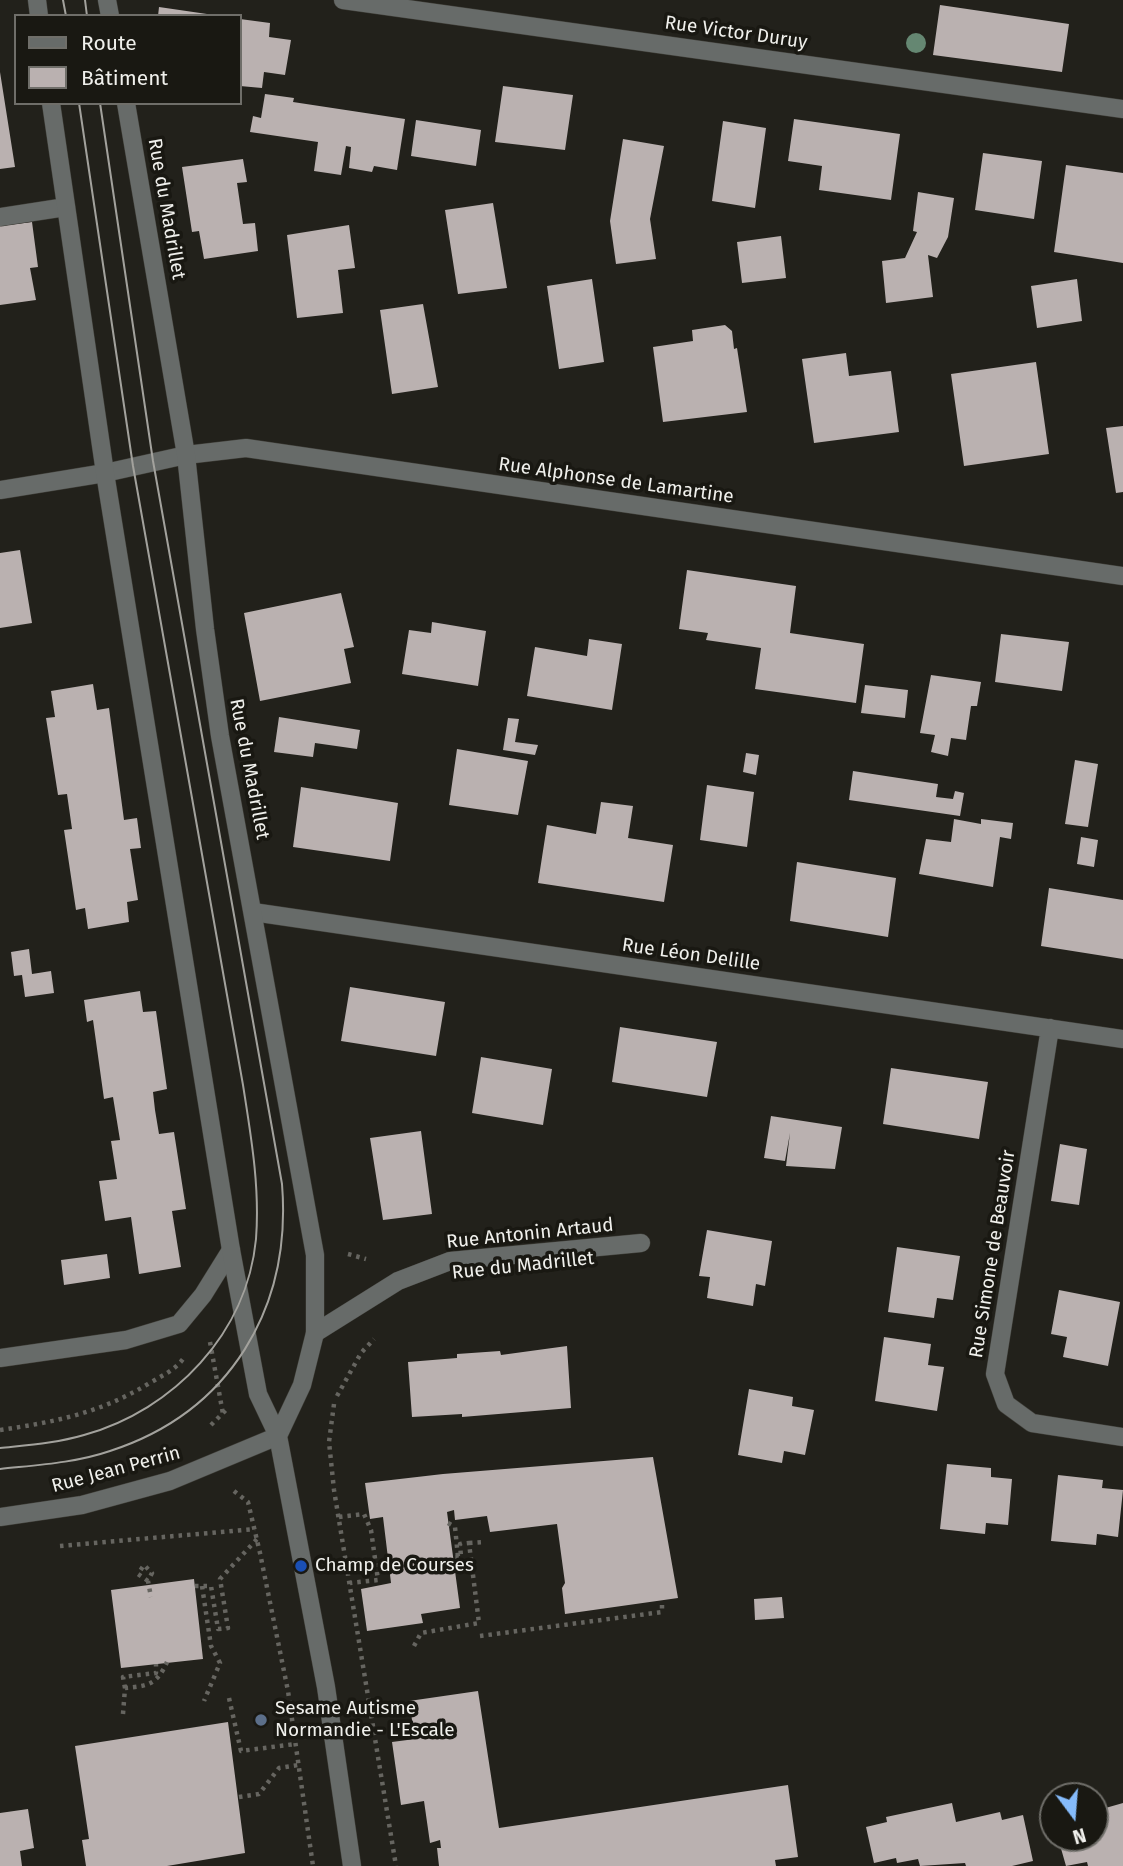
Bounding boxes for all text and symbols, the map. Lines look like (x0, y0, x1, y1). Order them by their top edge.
street label: Rue Victor Duruy (663, 12, 809, 54)
legend (14, 14, 242, 105)
text: Route (81, 30, 137, 56)
text: Bâtiment (81, 65, 168, 91)
street label: Rue du Madrillet (142, 137, 190, 281)
street label: Rue Alphonse de Lamartine (497, 453, 735, 509)
street label: Rue du Madrillet (224, 697, 274, 841)
street label: Rue Léon Delille (620, 934, 762, 976)
street label: Rue Simone de Beauvoir (965, 1148, 1021, 1360)
street label: Rue Antonin Artaud (445, 1214, 615, 1254)
street label: Rue du Madrillet (451, 1247, 595, 1285)
street label: Rue Jean Perrin (49, 1442, 183, 1498)
place label: Champ de Courses (315, 1555, 474, 1577)
marker: Champ de Courses (293, 1558, 309, 1574)
place label: Sesame Autisme Normandie - L'Escale (275, 1698, 454, 1742)
marker: Sesame Autisme Normandie - L'Escale (253, 1712, 269, 1728)
north arrow (1039, 1782, 1109, 1852)
text: N (1070, 1823, 1089, 1849)

